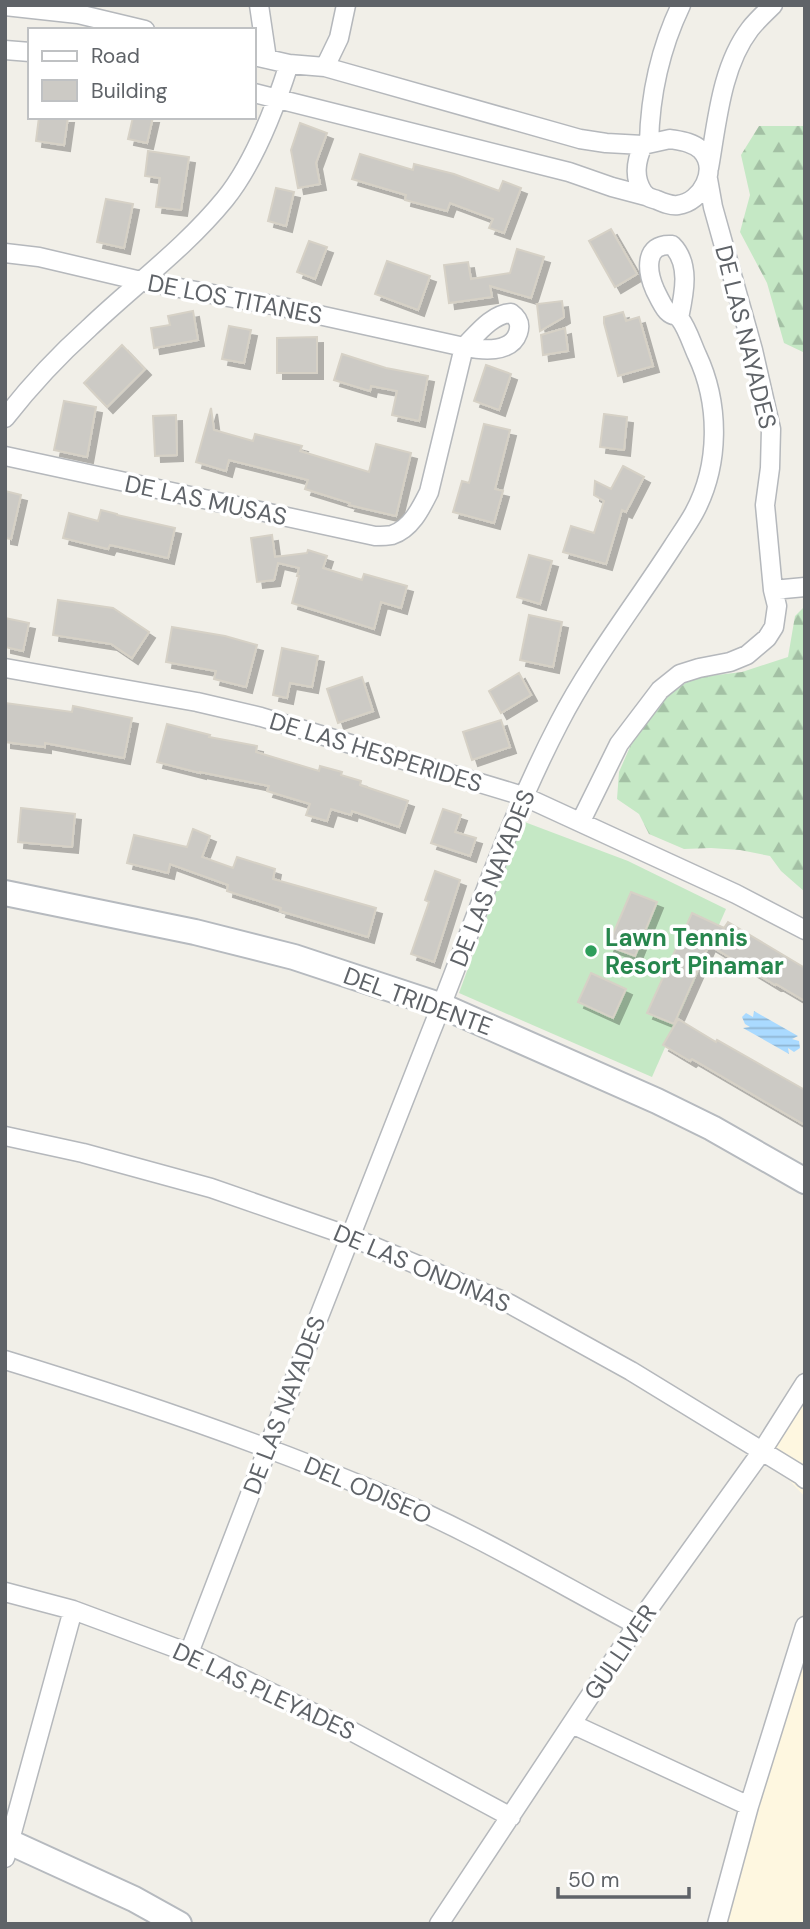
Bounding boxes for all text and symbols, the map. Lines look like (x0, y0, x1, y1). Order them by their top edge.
legend (28, 28, 256, 119)
text: Road (91, 42, 140, 70)
text: Building (91, 77, 168, 105)
street label: DE LAS NAYADES (708, 242, 784, 432)
street label: DE LOS TITANES (145, 267, 325, 331)
street label: DE LAS MUSAS (122, 468, 290, 532)
street label: DE LAS HESPERIDES (266, 705, 486, 799)
street label: DE LAS NAYADES (442, 785, 542, 971)
place label: Lawn Tennis Resort Pinamar (605, 922, 784, 981)
marker: Lawn Tennis Resort Pinamar (583, 943, 599, 959)
street label: DEL TRIDENTE (339, 960, 497, 1042)
street label: DE LAS ONDINAS (329, 1217, 515, 1319)
street label: DE LAS NAYADES (236, 1312, 332, 1498)
street label: DEL ODISEO (299, 1449, 437, 1531)
street label: GULLIVER (577, 1598, 663, 1706)
street label: DE LAS PLEYADES (168, 1635, 360, 1747)
scale bar (558, 1856, 689, 1900)
text: 50 m (568, 1866, 619, 1894)

